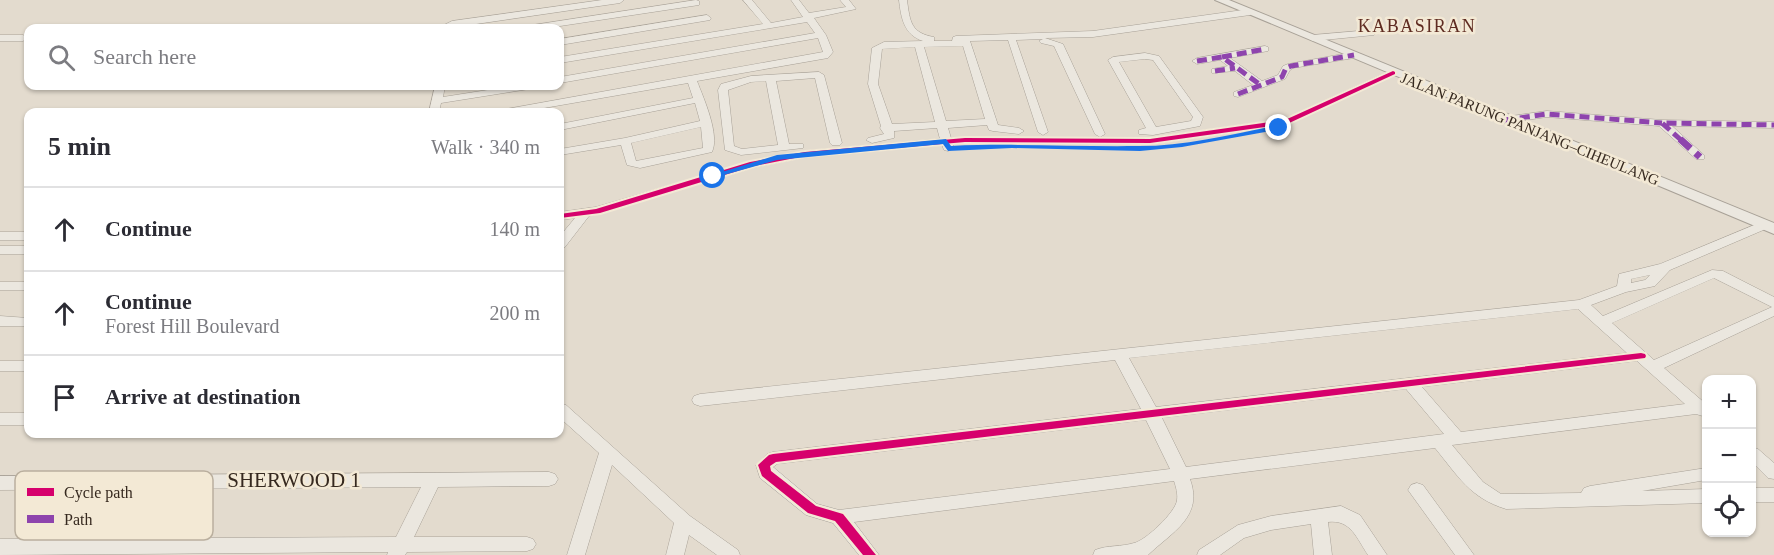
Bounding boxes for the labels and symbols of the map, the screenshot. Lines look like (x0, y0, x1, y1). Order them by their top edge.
district label: KABASIRAN (1358, 16, 1476, 36)
street label: JALAN PARUNG PANJANG–CIHEULANG (1398, 70, 1662, 188)
route end (1265, 114, 1291, 140)
route start (699, 162, 725, 188)
street label: SHERWOOD 1 (227, 468, 361, 492)
legend (15, 471, 213, 540)
text: Cycle path (64, 484, 133, 502)
text: Path (64, 511, 92, 528)

